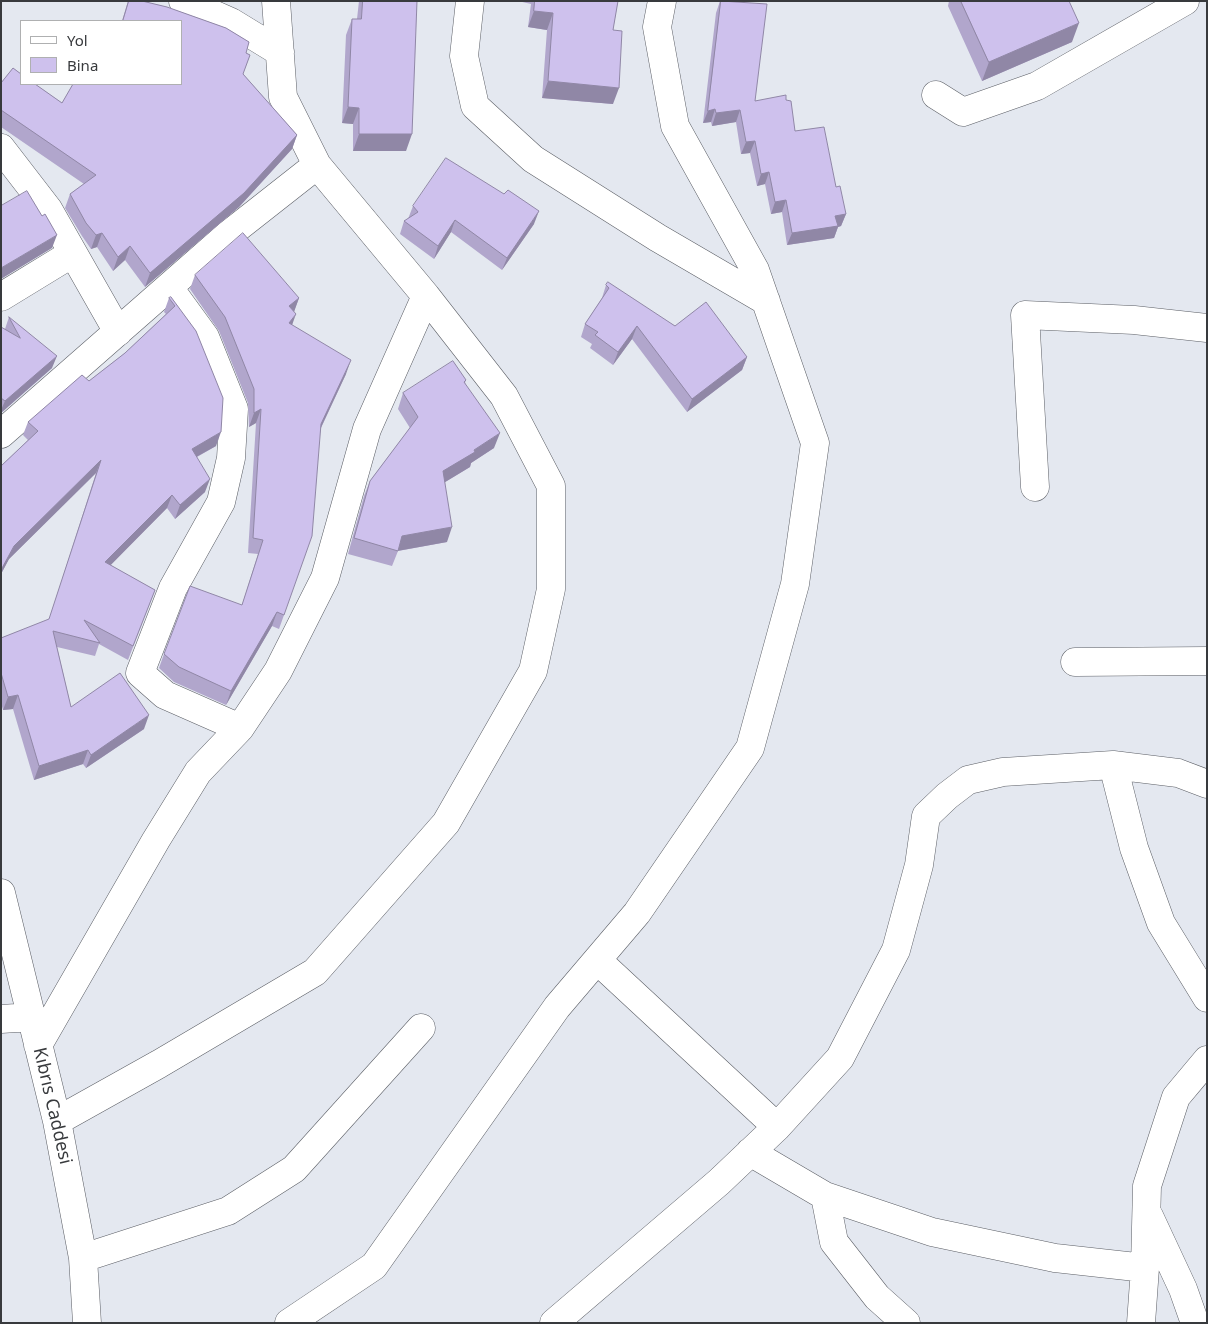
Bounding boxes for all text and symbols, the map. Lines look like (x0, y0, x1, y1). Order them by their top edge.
legend (20, 20, 182, 85)
text: Yol (67, 30, 88, 50)
text: Bina (67, 55, 98, 75)
street label: Kıbrıs Caddesi (28, 1045, 76, 1167)

